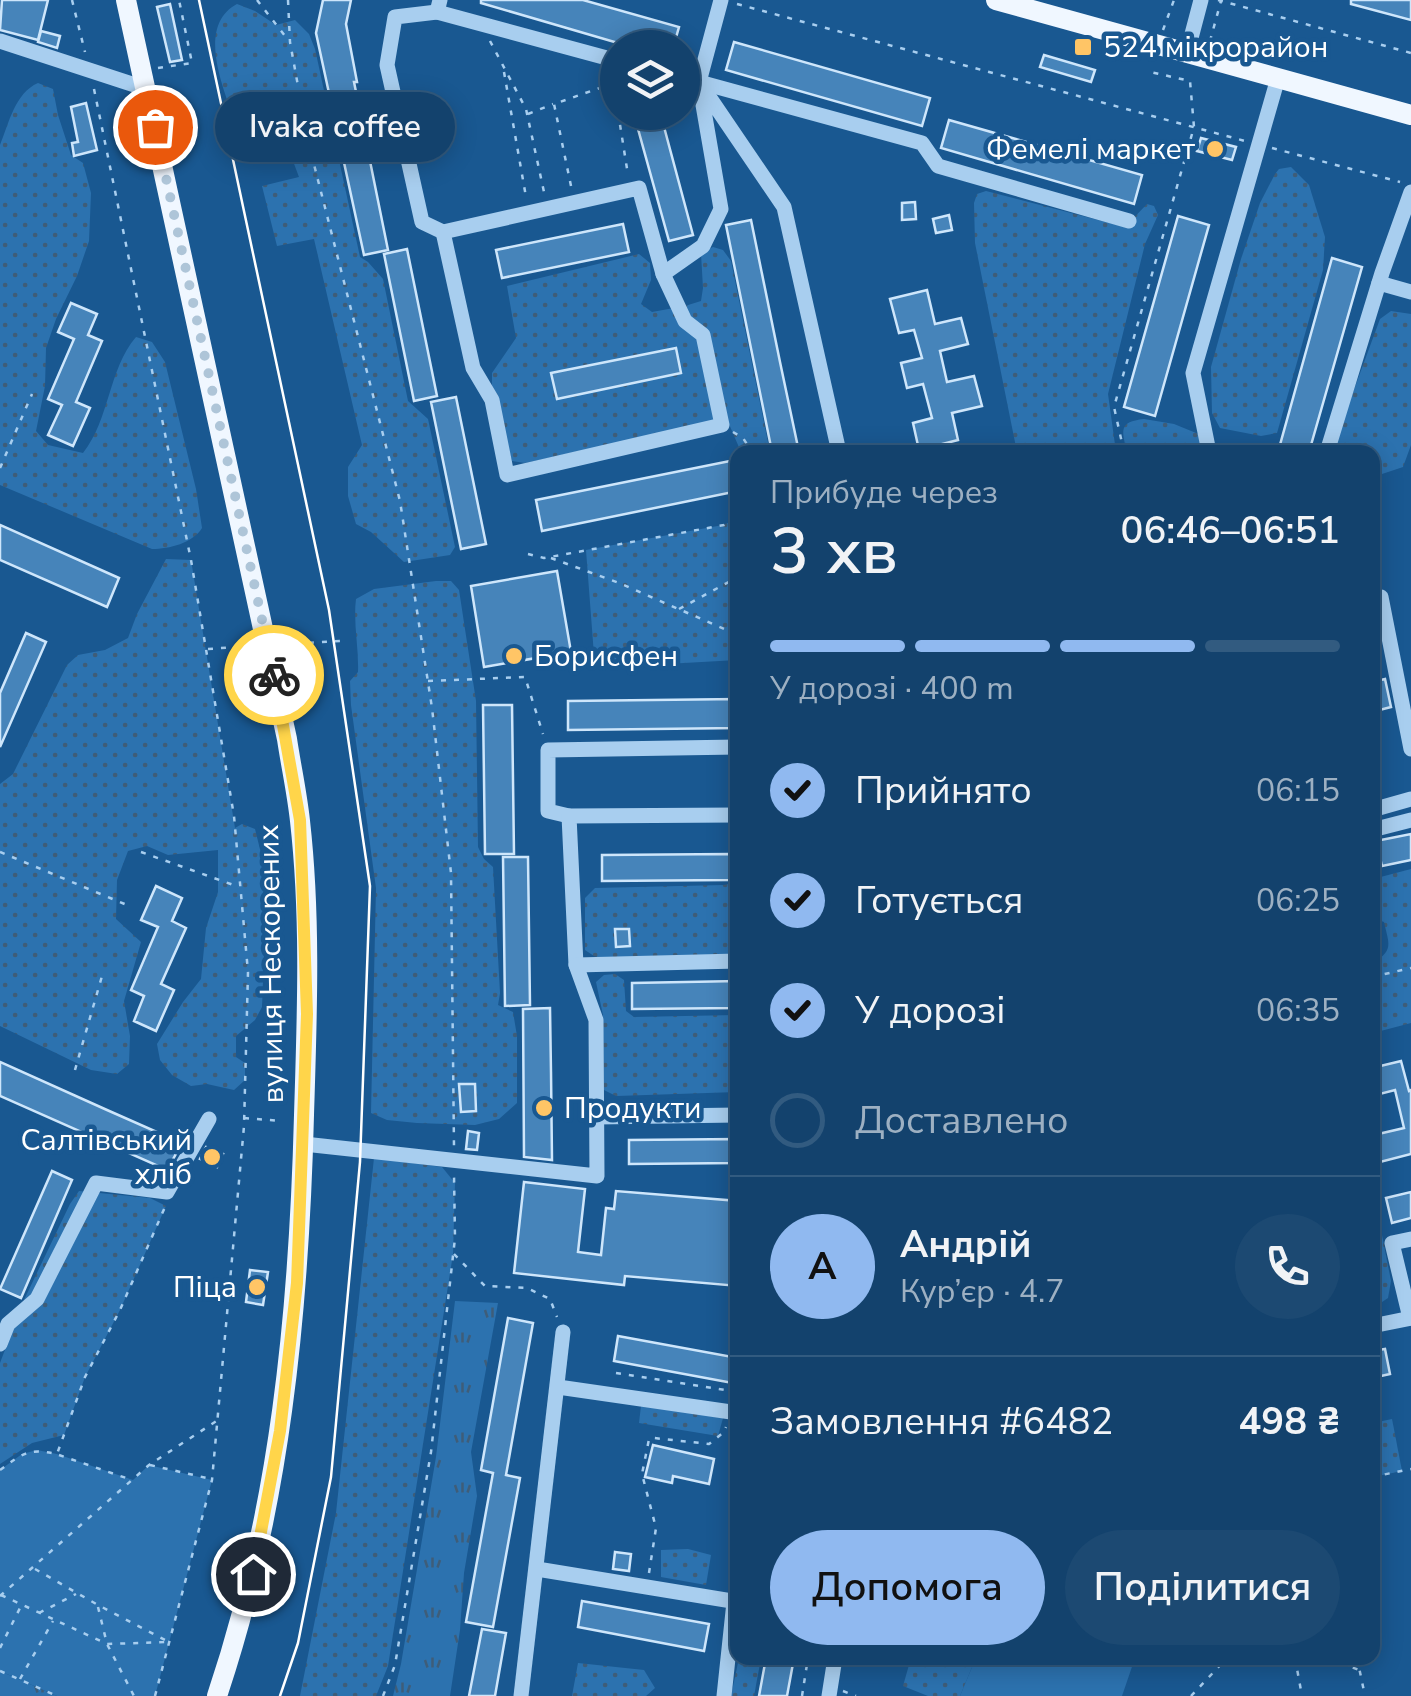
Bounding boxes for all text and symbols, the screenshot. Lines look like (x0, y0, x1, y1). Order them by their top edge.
place label: 524 мікрорайон (1103, 27, 1328, 68)
map controls (600, 30, 700, 130)
button: layers (600, 30, 700, 130)
marker: 524 мікрорайон (1072, 36, 1094, 58)
pin (113, 85, 198, 170)
callout: Ivaka coffee (215, 92, 455, 162)
icon: bag (128, 100, 183, 155)
text: Ivaka coffee (249, 105, 421, 148)
place label: Фемелі маркет (986, 129, 1196, 170)
marker: Фемелі маркет (1204, 138, 1226, 160)
text: Прибуде через (770, 471, 998, 514)
text: 06:46–06:51 (1121, 505, 1340, 556)
text: 3 хв (770, 507, 898, 596)
courier (224, 625, 324, 725)
place label: Борисфен (534, 636, 678, 677)
marker: Борисфен (503, 645, 525, 667)
icon: bike (247, 648, 302, 703)
text: У дорозі · 400 m (770, 667, 1014, 710)
icon: check (770, 763, 825, 818)
text: Прийнято (855, 765, 1032, 816)
text: 06:15 (1256, 769, 1340, 812)
street label: вулиця Нескорених (248, 824, 294, 1104)
icon: check (770, 873, 825, 928)
text: Готується (855, 875, 1024, 926)
text: 06:25 (1256, 879, 1340, 922)
icon: check (770, 983, 825, 1038)
text: У дорозі (855, 985, 1005, 1036)
text: 06:35 (1256, 989, 1340, 1032)
place label: Продукти (564, 1088, 702, 1129)
text: Доставлено (855, 1095, 1068, 1146)
marker: Продукти (533, 1097, 555, 1119)
place label: Салтівський хліб (21, 1120, 192, 1195)
marker: Салтівський хліб (201, 1146, 223, 1168)
button: phone (1235, 1214, 1340, 1319)
text: Андрій (900, 1219, 1031, 1270)
text: А (808, 1241, 837, 1292)
place label: Піца (173, 1267, 237, 1308)
text: Кур’єр · 4.7 (900, 1270, 1065, 1313)
marker: Піца (246, 1276, 268, 1298)
text: Замовлення #6482 (770, 1396, 1113, 1447)
text: 498 ₴ (1239, 1396, 1340, 1447)
button: Допомога (770, 1530, 1045, 1645)
button: Поділитися (1065, 1530, 1340, 1645)
pin (211, 1532, 296, 1617)
icon: home (226, 1547, 281, 1602)

